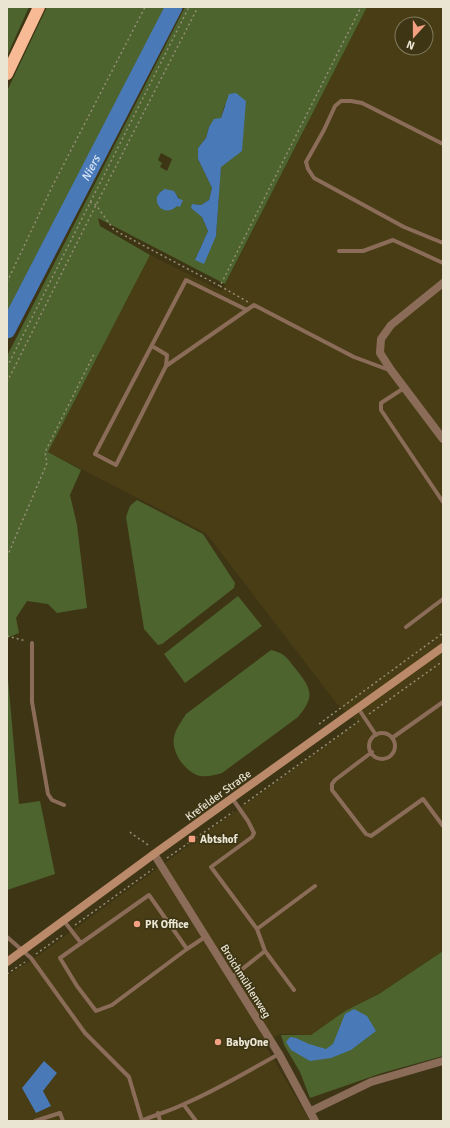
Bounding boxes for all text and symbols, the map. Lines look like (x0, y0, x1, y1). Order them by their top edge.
north arrow (394, 16, 434, 56)
text: N (405, 37, 416, 52)
water label: Niers (78, 152, 105, 184)
street label: Krefelder Straße (183, 767, 254, 824)
place label: Abtshof (200, 833, 239, 846)
marker: Abtshof (187, 834, 197, 844)
place label: PK Office (145, 918, 189, 931)
marker: PK Office (132, 919, 142, 929)
street label: Broichmühlenweg (218, 942, 274, 1021)
place label: BabyOne (226, 1036, 269, 1049)
marker: BabyOne (213, 1037, 223, 1047)

